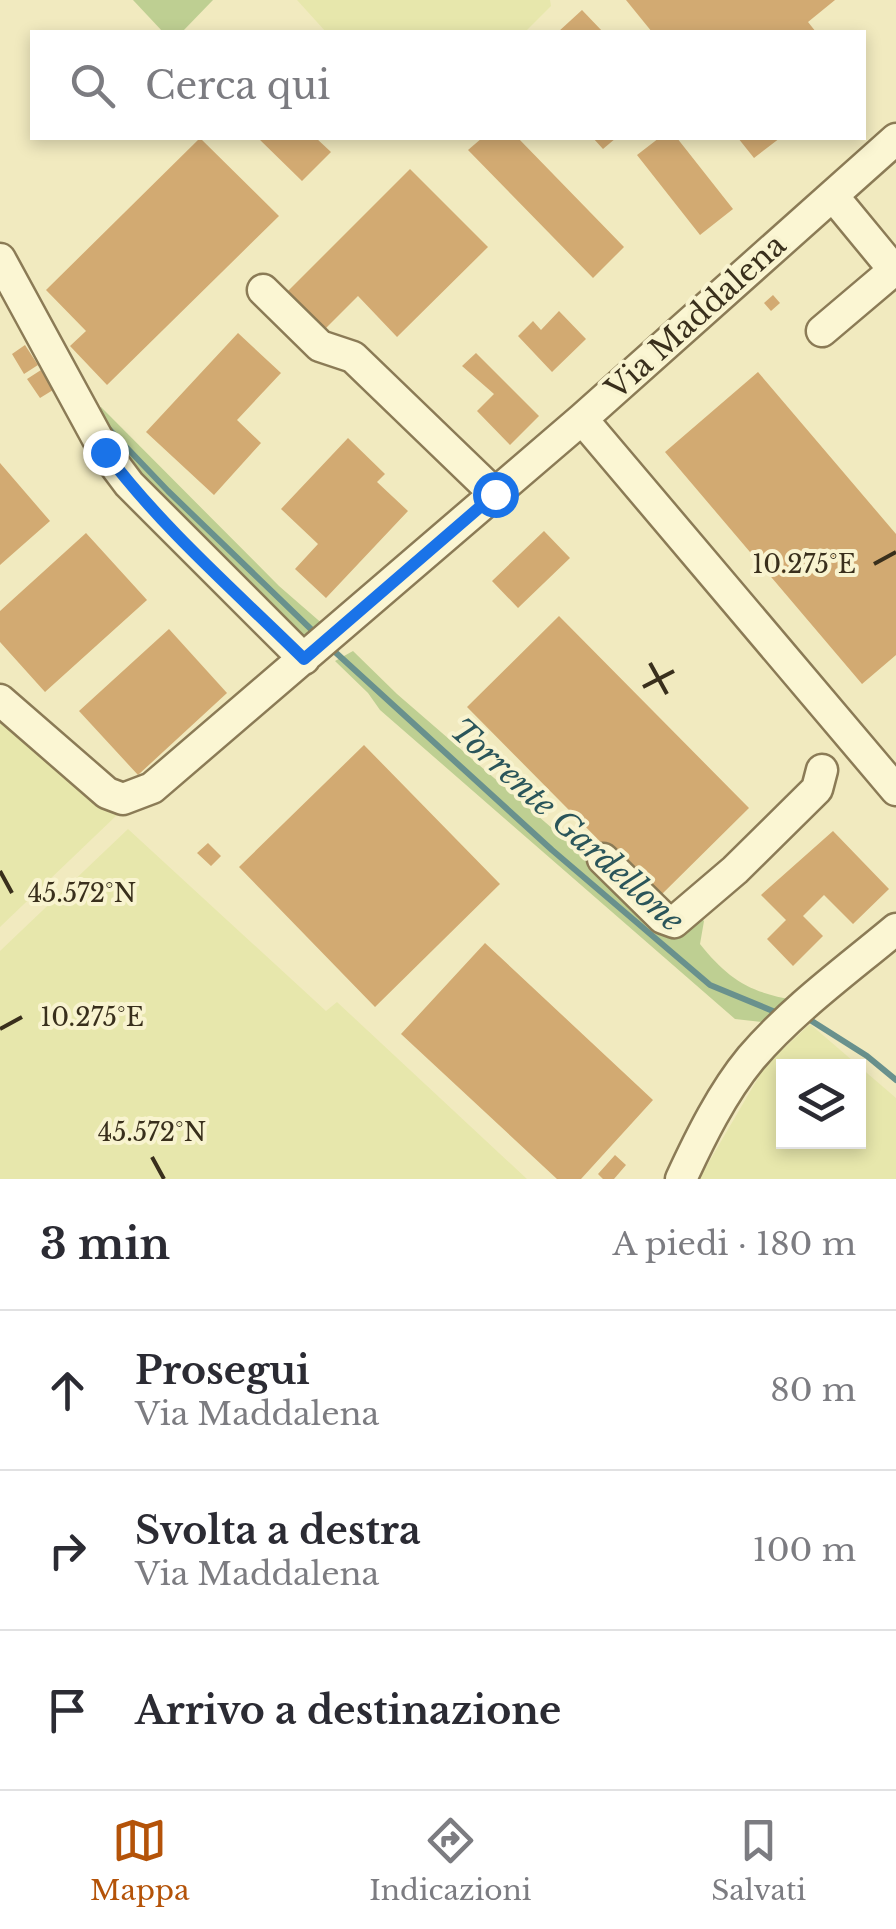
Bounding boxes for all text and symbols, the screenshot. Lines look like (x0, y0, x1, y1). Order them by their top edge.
search box (30, 30, 866, 140)
icon: search (65, 58, 120, 113)
text: Cerca qui (145, 62, 330, 109)
street label: Via Maddalena (597, 226, 793, 408)
route end (83, 430, 129, 476)
route start (473, 472, 519, 518)
text: 10.275°E (752, 549, 856, 580)
water label: Torrente Gardellone (442, 710, 692, 941)
text: 45.572°N (28, 878, 136, 909)
text: 10.275°E (40, 1002, 144, 1033)
map controls (776, 1059, 866, 1149)
button: layers (776, 1059, 866, 1149)
text: 45.572°N (98, 1117, 206, 1148)
text: 3 min (40, 1218, 170, 1270)
text: A piedi · 180 m (612, 1224, 856, 1264)
text: Prosegui (135, 1347, 310, 1394)
icon: ahead (40, 1363, 95, 1418)
text: 80 m (770, 1370, 856, 1410)
text: Via Maddalena (135, 1394, 379, 1434)
text: Svolta a destra (135, 1507, 421, 1554)
icon: right (40, 1523, 95, 1578)
text: 100 m (753, 1530, 856, 1570)
text: Via Maddalena (135, 1554, 379, 1594)
icon: arrive (40, 1683, 95, 1738)
text: Arrivo a destinazione (135, 1687, 561, 1734)
tab: Mappa (90, 1813, 189, 1908)
tab: Indicazioni (369, 1813, 531, 1908)
tab: Salvati (711, 1813, 806, 1908)

